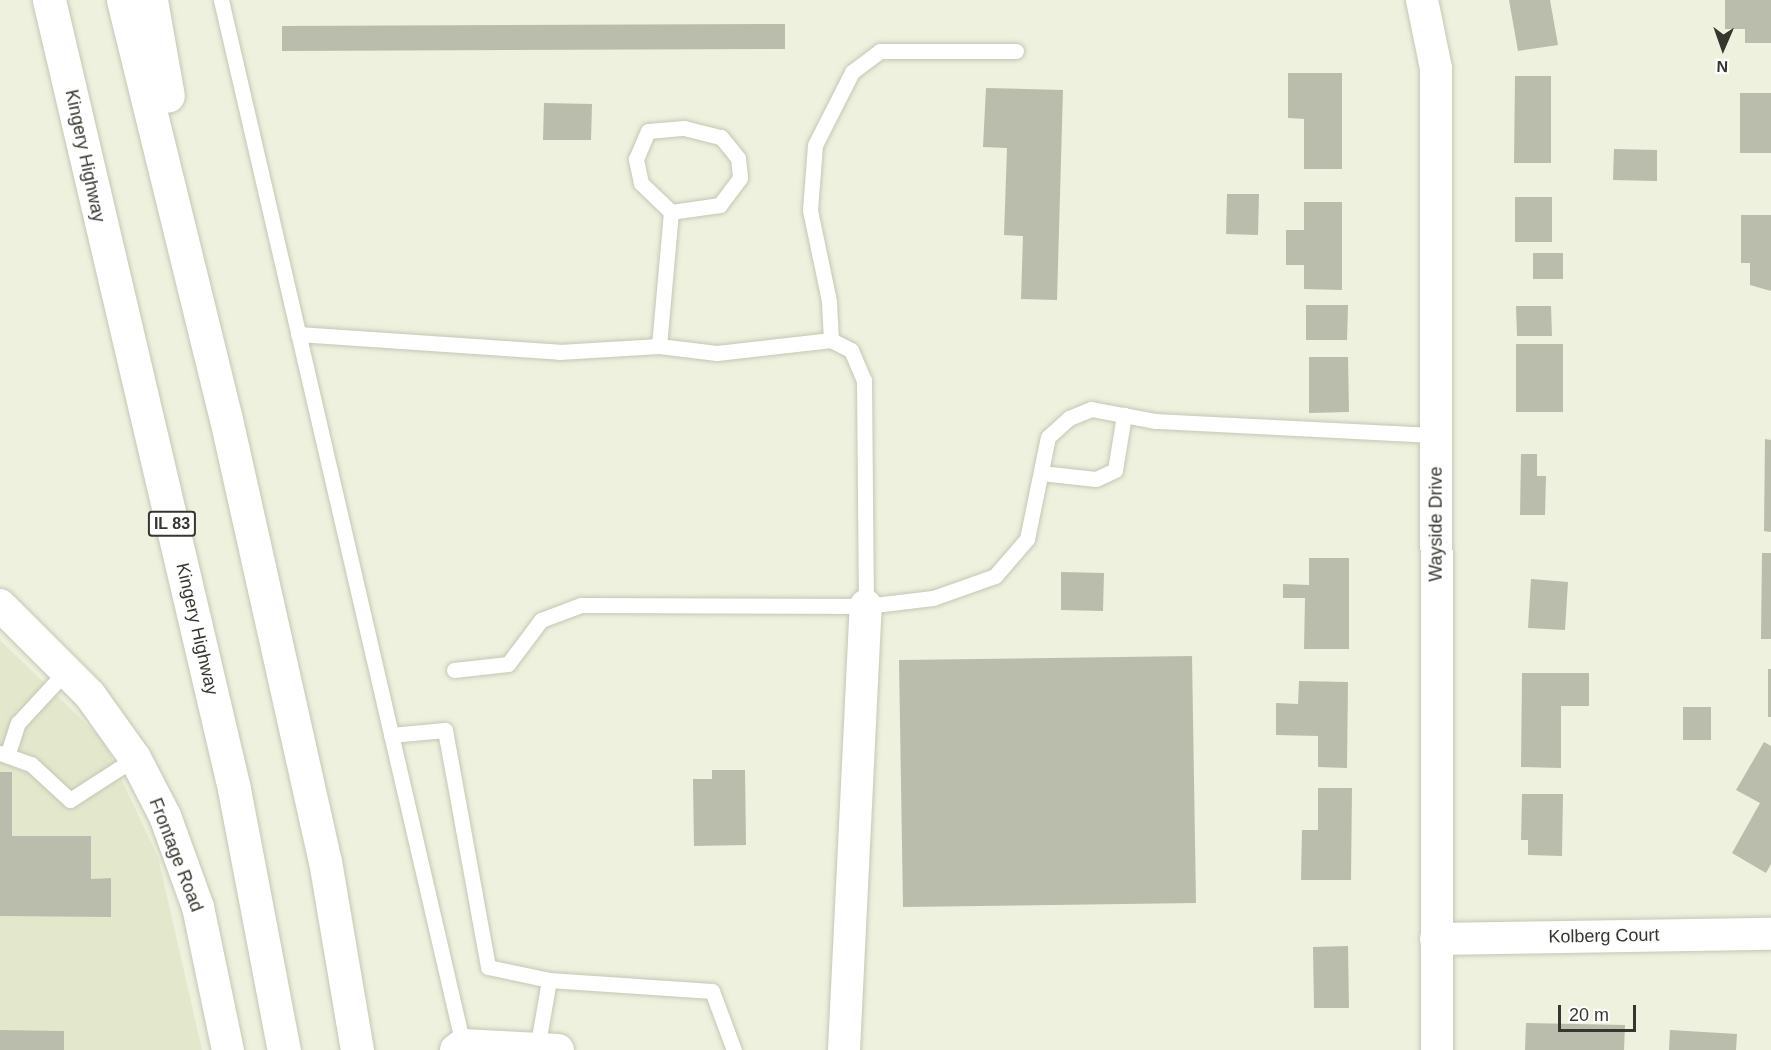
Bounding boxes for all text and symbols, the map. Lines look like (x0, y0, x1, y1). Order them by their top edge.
north arrow (1693, 18, 1753, 78)
text: N (1716, 58, 1728, 75)
street label: Kingery Highway (60, 88, 110, 224)
street label: Wayside Drive (1425, 466, 1447, 582)
road number: IL 83 (146, 511, 198, 537)
street label: Kingery Highway (171, 561, 223, 697)
street label: Frontage Road (144, 795, 208, 915)
street label: Kolberg Court (1548, 924, 1660, 948)
scale bar (1561, 993, 1639, 1031)
text: 20 m (1569, 1005, 1609, 1025)

